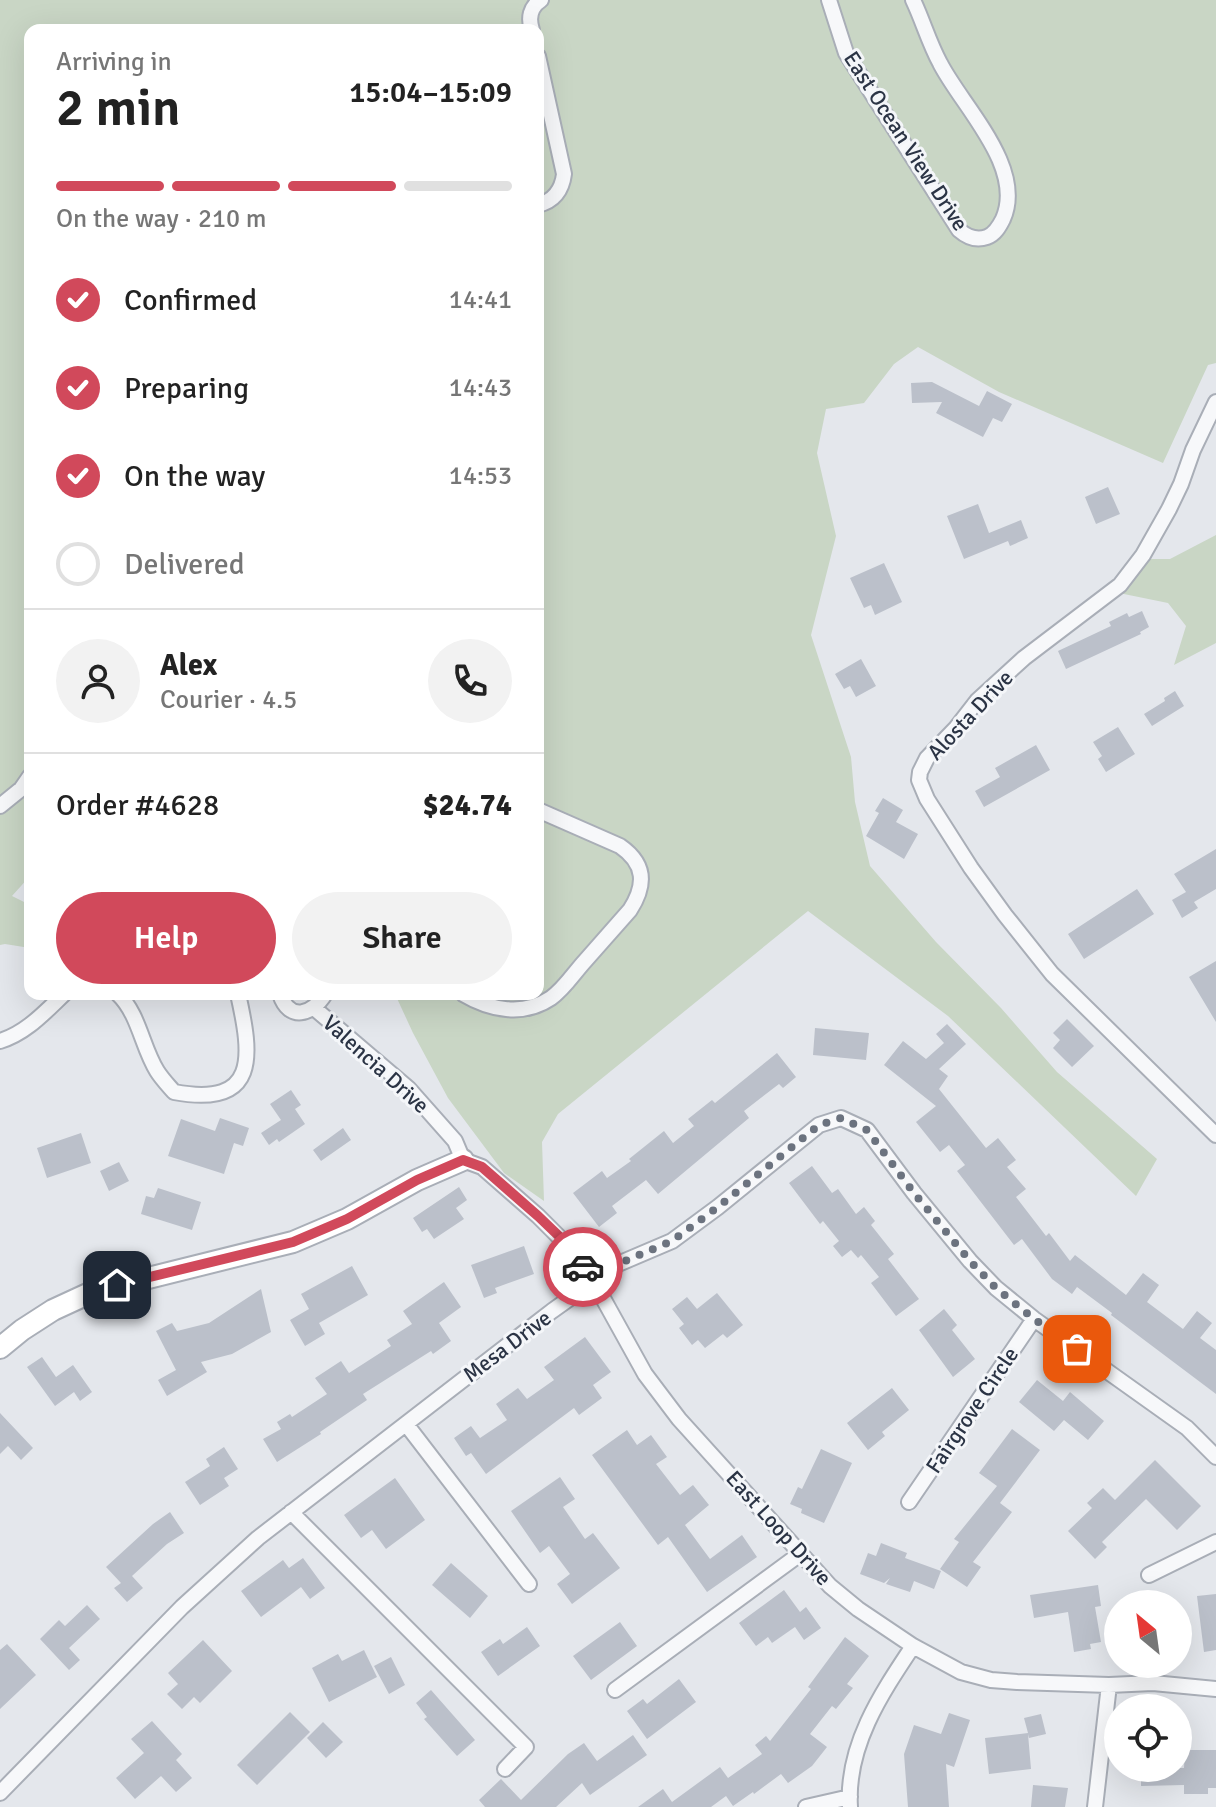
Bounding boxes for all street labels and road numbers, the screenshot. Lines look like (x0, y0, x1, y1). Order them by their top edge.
street label: East Ocean View Drive (838, 46, 974, 236)
street label: Alosta Drive (921, 664, 1019, 766)
street label: Valencia Drive (317, 1009, 435, 1119)
street label: Mesa Drive (458, 1304, 556, 1388)
street label: Fairgrove Circle (920, 1342, 1024, 1478)
street label: East Loop Drive (720, 1465, 838, 1591)

